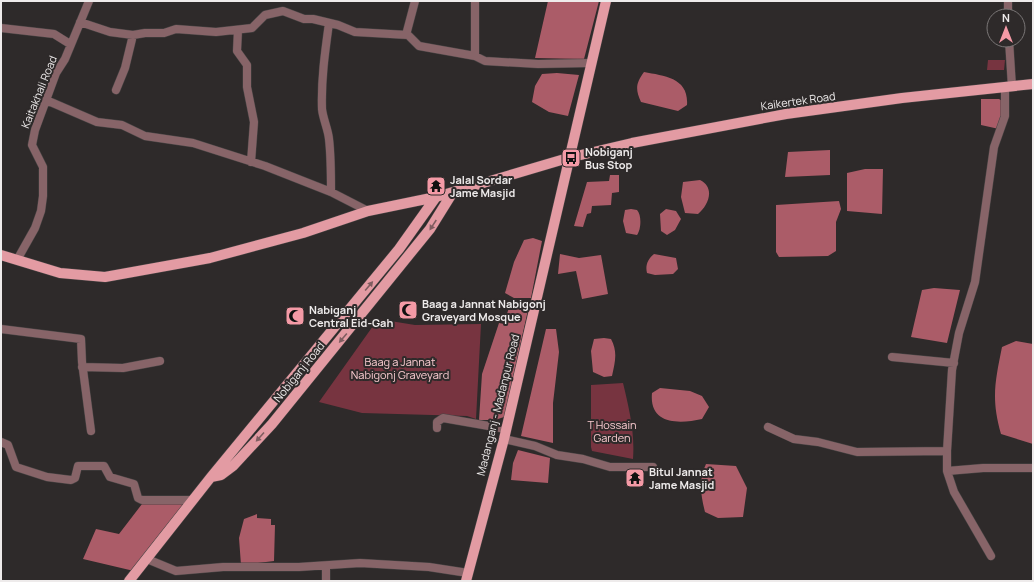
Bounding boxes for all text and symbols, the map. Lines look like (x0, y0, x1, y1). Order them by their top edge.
north arrow (986, 8, 1026, 48)
text: N (1002, 10, 1010, 25)
street label: Kaitakhali Road (17, 53, 60, 130)
street label: Kaikertek Road (760, 88, 836, 113)
place label: Nobiganj Bus Stop (585, 144, 633, 172)
bus stop icon: Nobiganj Bus Stop (560, 147, 582, 169)
place label: Jalal Sordar Jame Masjid (450, 172, 515, 200)
temple icon: Jalal Sordar Jame Masjid (425, 175, 447, 197)
one-way arrow (429, 219, 436, 231)
one-way arrow (365, 280, 374, 291)
place label: Baag a Jannat Nabigonj Graveyard Mosque (422, 296, 546, 324)
mosque icon: Baag a Jannat Nabigonj Graveyard Mosque (397, 299, 419, 321)
place label: Nabiganj Central Eid-Gah (309, 302, 393, 330)
mosque icon: Nabiganj Central Eid-Gah (284, 305, 306, 327)
one-way arrow (338, 332, 347, 343)
street label: Madanganj - Madanpur Road (473, 333, 522, 477)
street label: Nobiganj Road (270, 338, 328, 405)
park label: Baag a Jannat Nabigonj Graveyard (351, 354, 449, 382)
park label: T Hossain Garden (587, 417, 637, 445)
one-way arrow (255, 432, 264, 443)
place label: Bitul Jannat Jame Masjid (649, 464, 714, 492)
temple icon: Bitul Jannat Jame Masjid (624, 467, 646, 489)

